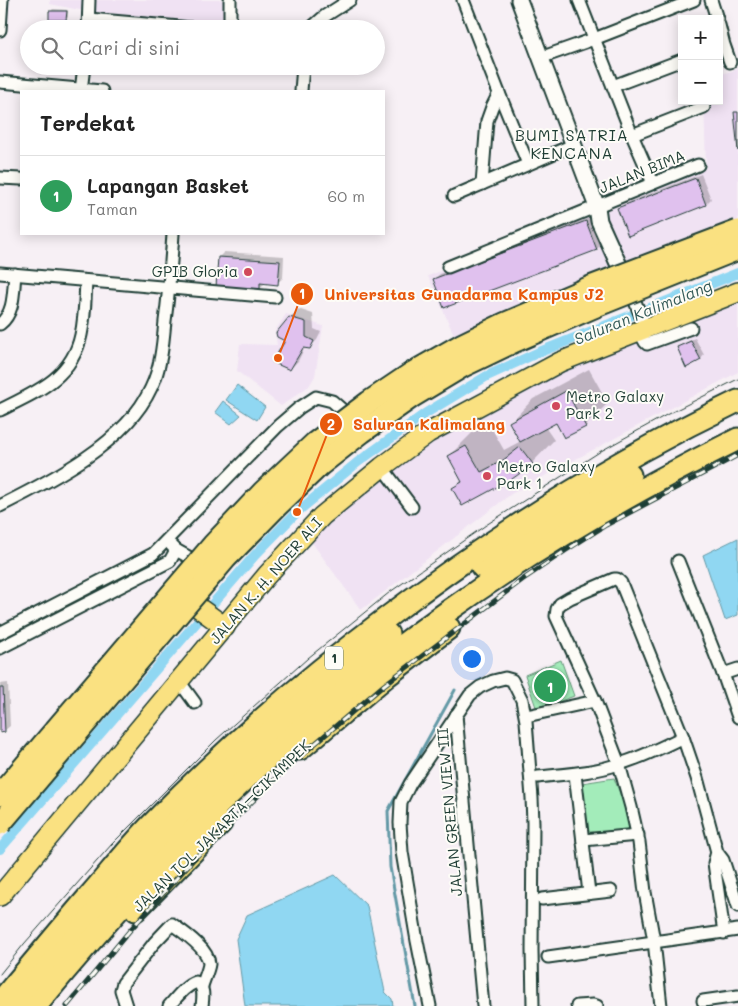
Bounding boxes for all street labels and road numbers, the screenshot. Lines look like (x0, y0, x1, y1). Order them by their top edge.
street label: JALAN BIMA (596, 145, 688, 197)
street label: JALAN K. H. NOER ALI (205, 512, 326, 648)
road number: 1 (325, 646, 343, 670)
street label: JALAN GREEN VIEW III (432, 727, 466, 897)
street label: JALAN TOL JAKARTA–CIKAMPEK (128, 735, 315, 916)

